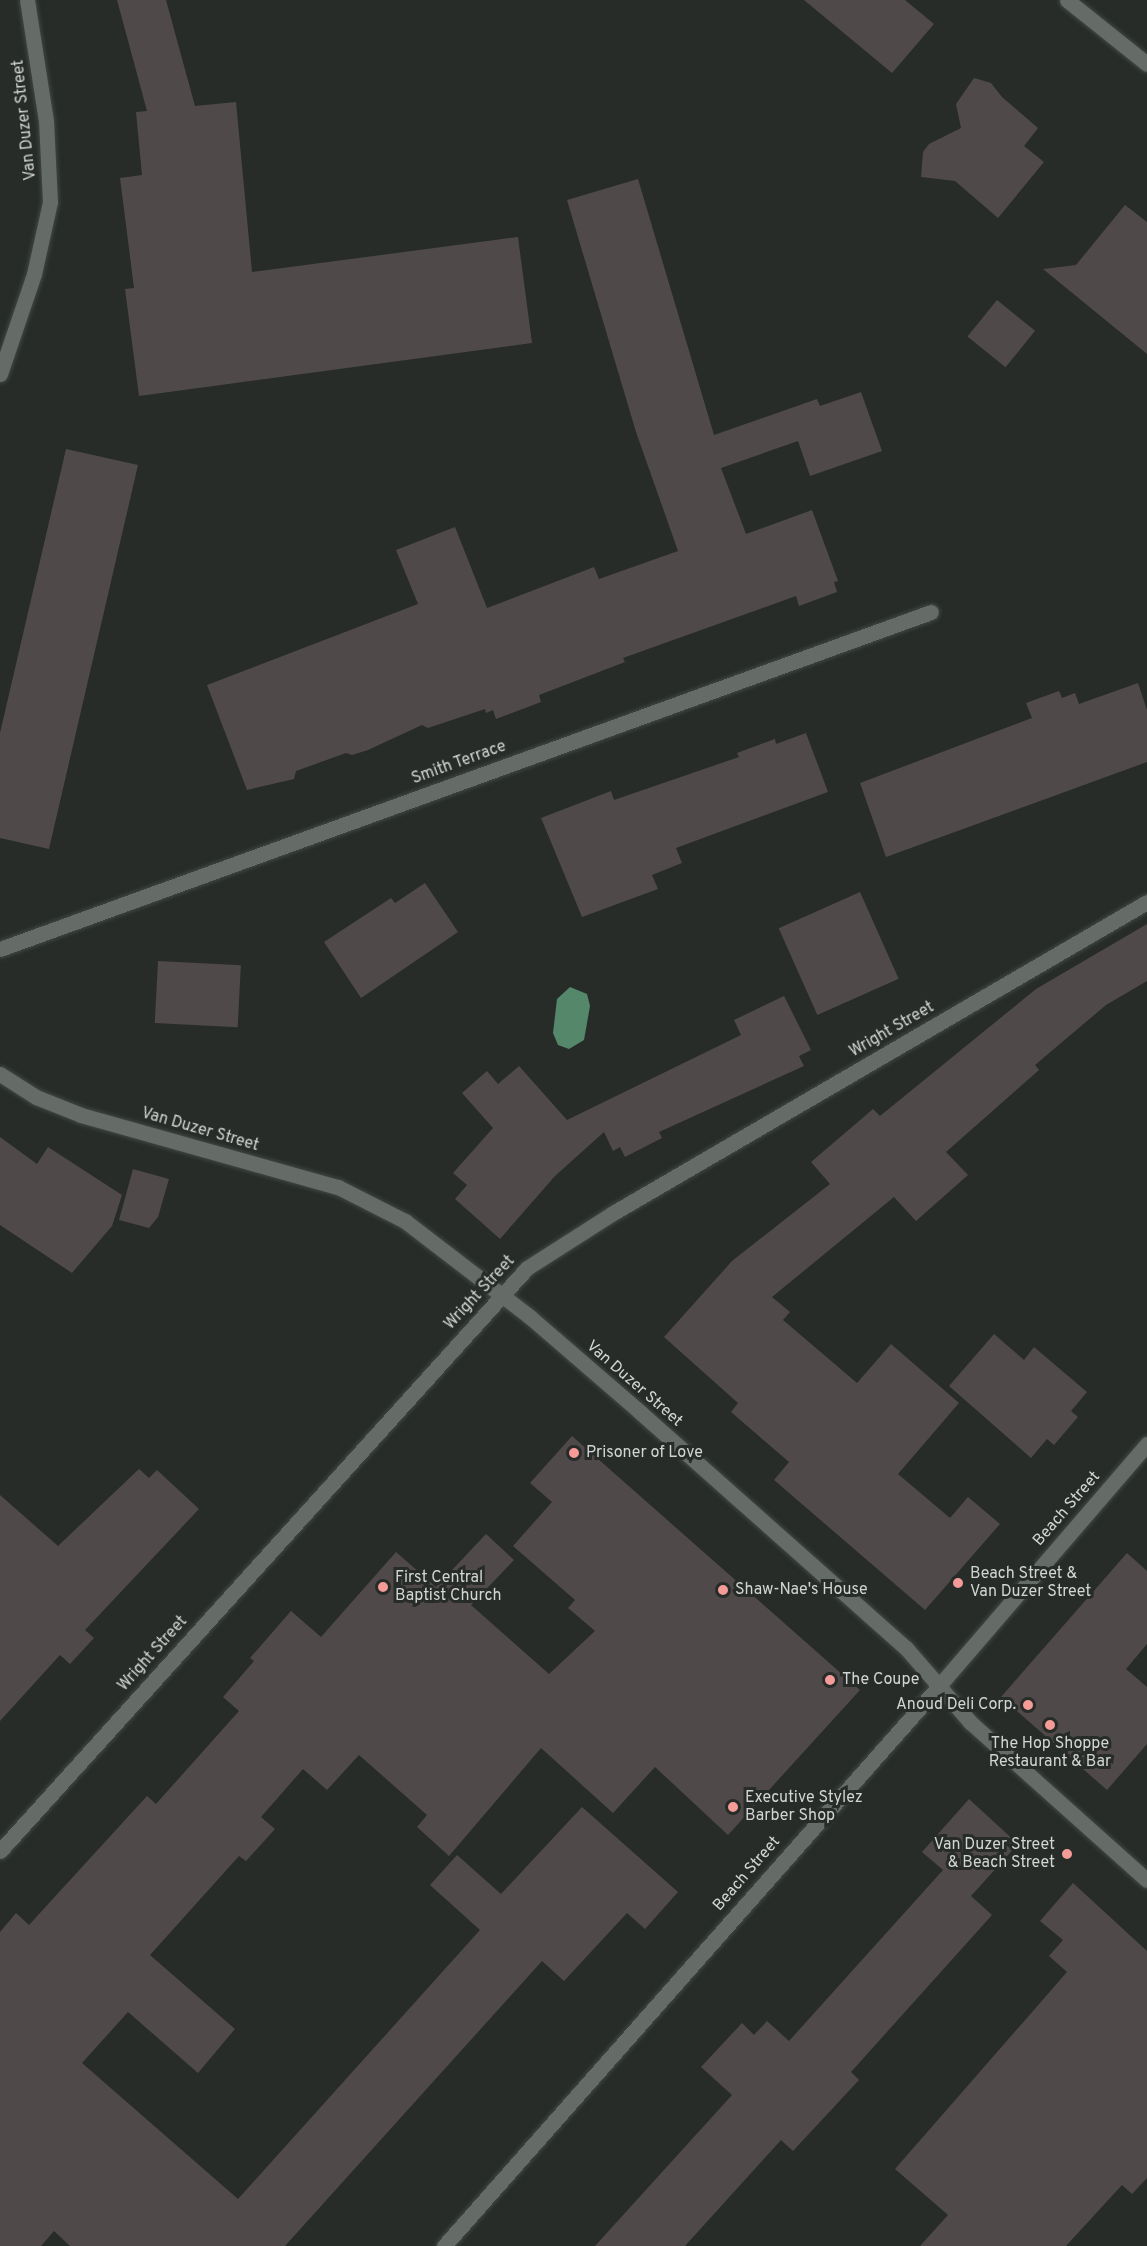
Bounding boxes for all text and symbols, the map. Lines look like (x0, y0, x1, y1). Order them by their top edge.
street label: Van Duzer Street (9, 59, 41, 181)
street label: Smith Terrace (409, 737, 509, 789)
street label: Wright Street (846, 998, 938, 1062)
street label: Van Duzer Street (139, 1104, 261, 1156)
street label: Wright Street (441, 1252, 519, 1334)
street label: Van Duzer Street (582, 1337, 686, 1431)
place label: Prisoner of Love (586, 1443, 703, 1463)
marker: Prisoner of Love (567, 1446, 581, 1460)
street label: Beach Street (1029, 1468, 1105, 1550)
place label: Beach Street & Van Duzer Street (970, 1564, 1091, 1602)
place label: First Central Baptist Church (395, 1568, 501, 1606)
marker: Beach Street & Van Duzer Street (951, 1576, 965, 1590)
marker: First Central Baptist Church (376, 1580, 390, 1594)
place label: Shaw-Nae's House (735, 1580, 867, 1600)
marker: Shaw-Nae's House (716, 1583, 730, 1597)
street label: Wright Street (114, 1612, 192, 1696)
place label: The Coupe (842, 1670, 919, 1690)
marker: The Coupe (823, 1673, 837, 1687)
place label: Anoud Deli Corp. (896, 1695, 1016, 1715)
marker: Anoud Deli Corp. (1021, 1698, 1035, 1712)
marker: The Hop Shoppe Restaurant & Bar (1043, 1718, 1057, 1732)
place label: The Hop Shoppe Restaurant & Bar (989, 1734, 1111, 1772)
place label: Executive Stylez Barber Shop (745, 1788, 863, 1826)
marker: Executive Stylez Barber Shop (726, 1800, 740, 1814)
street label: Beach Street (709, 1833, 785, 1915)
place label: Van Duzer Street & Beach Street (934, 1835, 1055, 1873)
marker: Van Duzer Street & Beach Street (1060, 1847, 1074, 1861)

